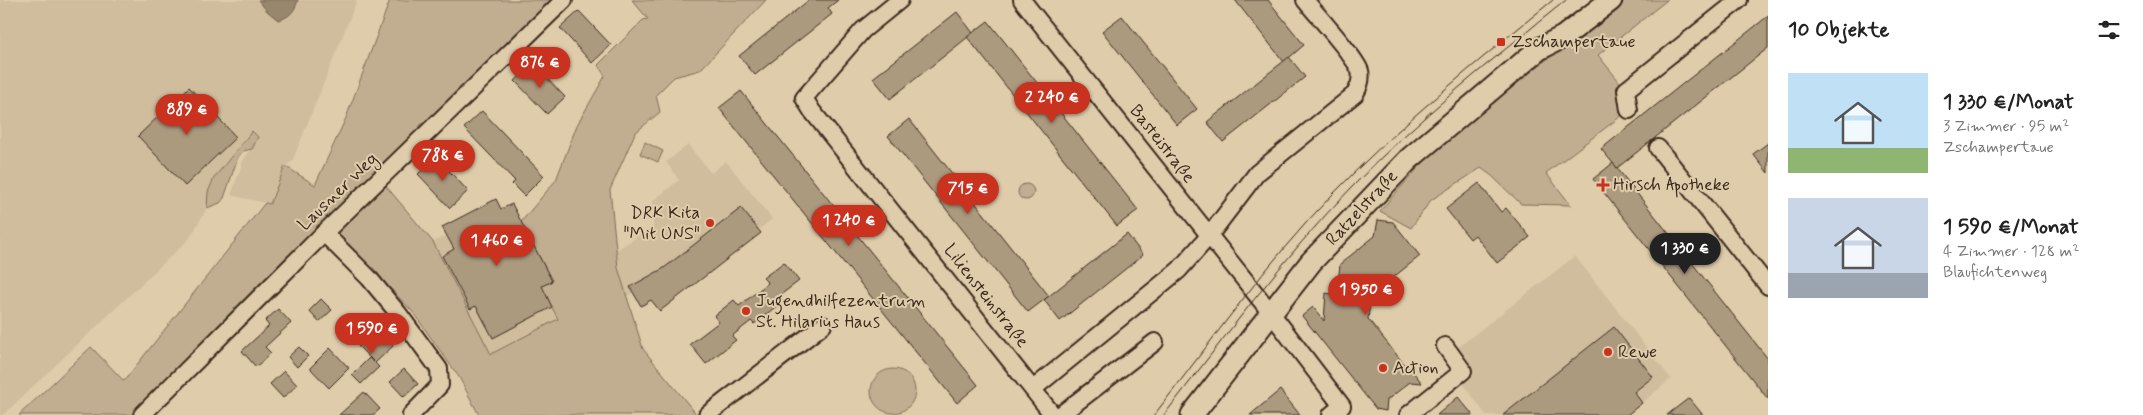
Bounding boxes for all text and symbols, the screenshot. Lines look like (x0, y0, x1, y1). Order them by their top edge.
text: 10 Objekte (1788, 16, 1890, 44)
icon: filters (2095, 16, 2123, 44)
place label: Zschampertaue (1511, 30, 1636, 54)
marker: Zschampertaue (1495, 36, 1507, 48)
pin: 876 € (505, 46, 575, 89)
text: 876 € (520, 52, 560, 73)
pin: 2 240 € (1006, 82, 1098, 124)
text: 2 240 € (1025, 87, 1079, 108)
text: 1 330 €/Monat (1943, 88, 2074, 116)
icon: home (1828, 93, 1888, 153)
pin: 889 € (152, 94, 222, 136)
text: 889 € (166, 99, 208, 120)
street label: Basteistraße (1124, 100, 1200, 188)
text: 3 Zimmer · 95 m² (1943, 116, 2069, 137)
text: Zschampertaue (1943, 137, 2054, 158)
pin: 788 € (408, 140, 478, 182)
text: 788 € (422, 145, 464, 166)
street label: Lausner Weg (293, 148, 384, 237)
street label: Ratzelstraße (1321, 165, 1403, 251)
pin: 715 € (933, 172, 1003, 215)
place label: Hirsch Apotheke (1613, 173, 1730, 198)
text: 715 € (948, 178, 988, 199)
marker: Hirsch Apotheke (1597, 179, 1609, 191)
place label: DRK Kita "Mit UNS" (624, 201, 700, 246)
pin: 1 240 € (803, 204, 895, 247)
text: 1 240 € (822, 210, 876, 231)
text: 1 590 €/Monat (1943, 213, 2079, 241)
marker: DRK Kita "Mit UNS" (704, 217, 716, 229)
icon: home (1828, 218, 1888, 278)
pin: 1 460 € (451, 224, 543, 267)
text: 1 460 € (471, 230, 523, 251)
pin: 1 330 € (1639, 232, 1731, 275)
text: 1 330 € (1661, 238, 1709, 259)
street label: Liliensteinstraße (938, 239, 1034, 353)
text: 4 Zimmer · 128 m² (1943, 241, 2079, 262)
text: Blaufichtenweg (1943, 262, 2047, 283)
pin: 1 950 € (1320, 274, 1412, 316)
text: 1 950 € (1339, 279, 1393, 300)
place label: Jugendhilfezentrum St. Hilarius Haus (756, 289, 926, 334)
marker: Jugendhilfezentrum St. Hilarius Haus (740, 305, 752, 317)
pin: 1 590 € (326, 312, 418, 355)
text: 1 590 € (346, 318, 398, 339)
place label: Rewe (1618, 340, 1657, 364)
marker: Rewe (1602, 346, 1614, 358)
place label: Action (1393, 356, 1439, 380)
marker: Action (1377, 362, 1389, 374)

